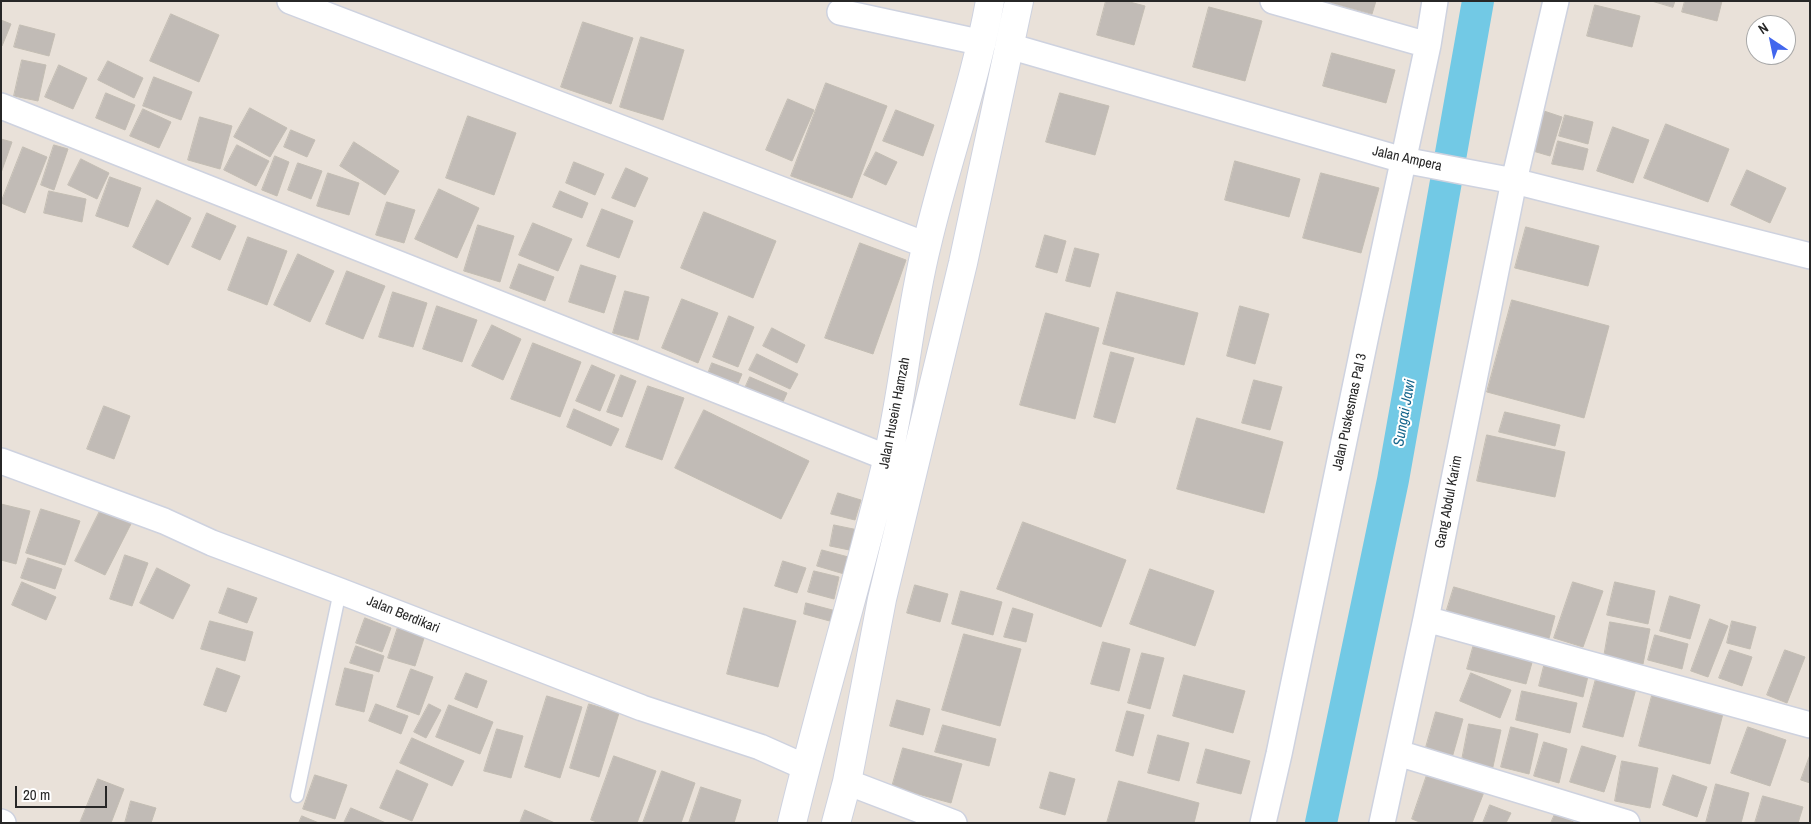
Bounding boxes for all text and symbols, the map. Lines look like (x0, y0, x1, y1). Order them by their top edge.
north arrow (1746, 15, 1796, 65)
text: N (1755, 19, 1772, 38)
street label: Jalan Ampera (1371, 143, 1443, 175)
street label: Jalan Puskesmas Pal 3 (1329, 352, 1371, 472)
street label: Jalan Husein Hamzah (876, 356, 914, 470)
water label: Sungai Jawi (1390, 378, 1420, 448)
street label: Gang Abdul Karim (1432, 454, 1466, 550)
street label: Jalan Berdikari (364, 593, 442, 637)
scale bar (18, 776, 110, 808)
text: 20 m (23, 784, 50, 805)

